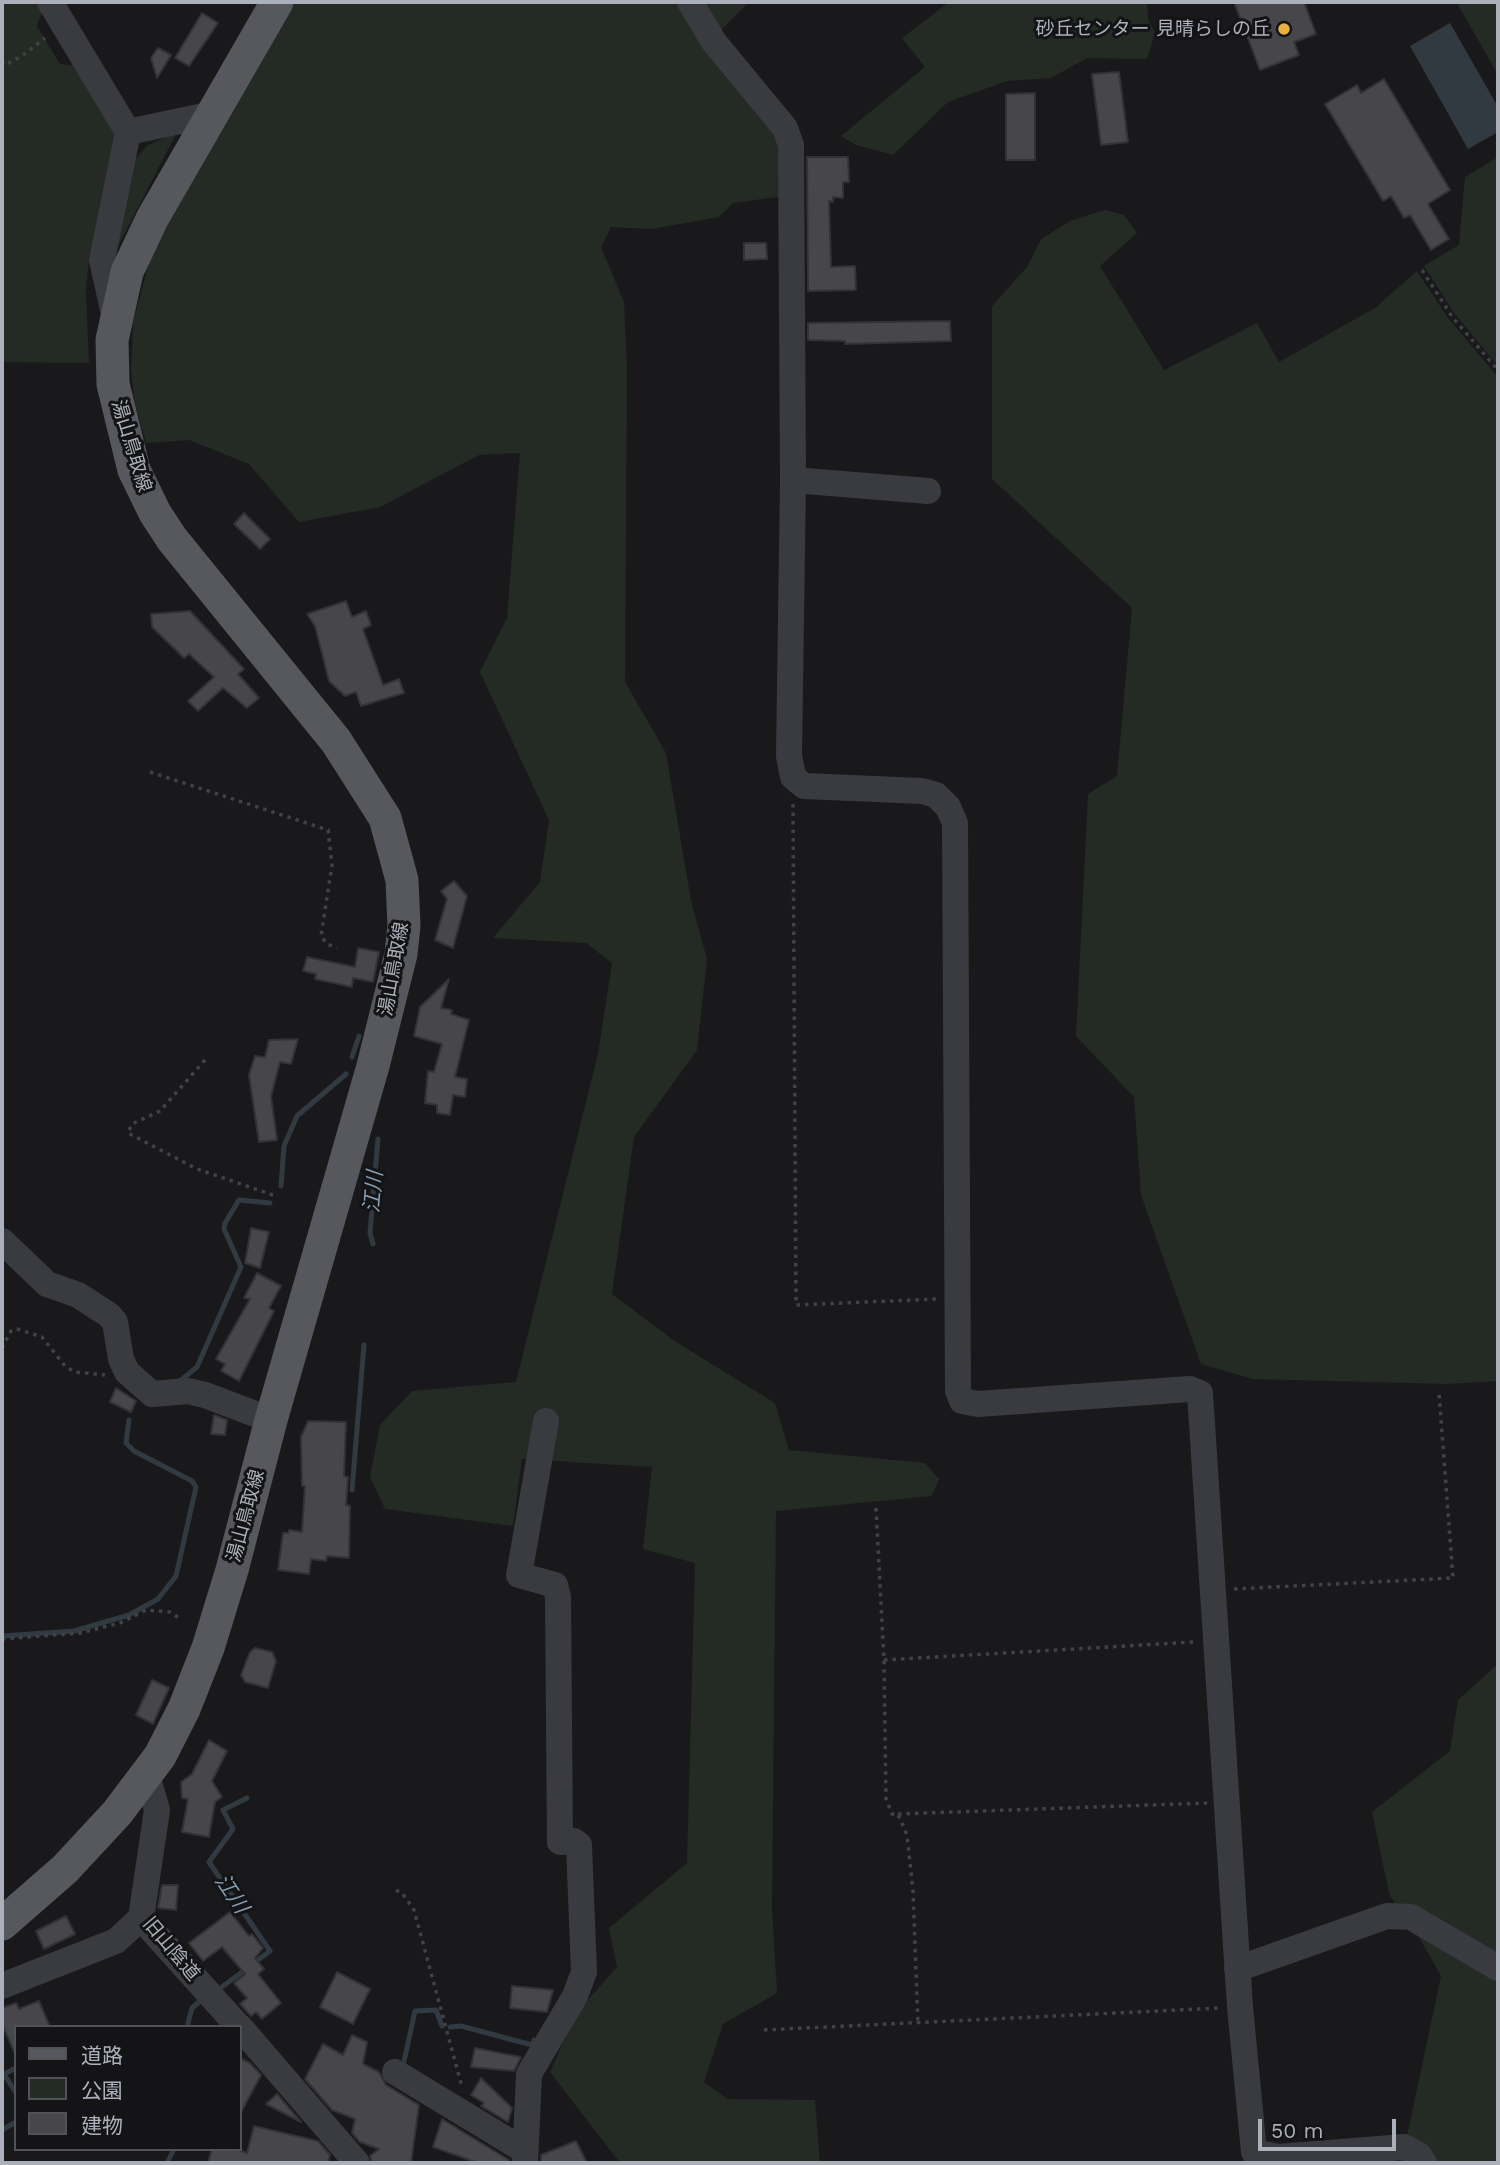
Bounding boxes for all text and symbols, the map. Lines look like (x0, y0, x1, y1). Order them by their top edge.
place label: 砂丘センター 見晴らしの丘 (1036, 18, 1270, 40)
marker: 砂丘センター 見晴らしの丘 (1276, 21, 1292, 37)
street label: 湯山鳥取線 (106, 397, 156, 495)
street label: 湯山鳥取線 (375, 920, 413, 1018)
water label: 江川 (360, 1170, 388, 1214)
street label: 湯山鳥取線 (223, 1467, 269, 1565)
water label: 江川 (209, 1870, 253, 1918)
street label: 旧山陰道 (138, 1913, 204, 1985)
legend (14, 2025, 242, 2151)
text: 道路 (81, 2043, 123, 2068)
text: 公園 (81, 2078, 123, 2103)
scale bar (1262, 2106, 1400, 2150)
text: 建物 (81, 2113, 123, 2138)
text: 50 m (1271, 2118, 1323, 2143)

